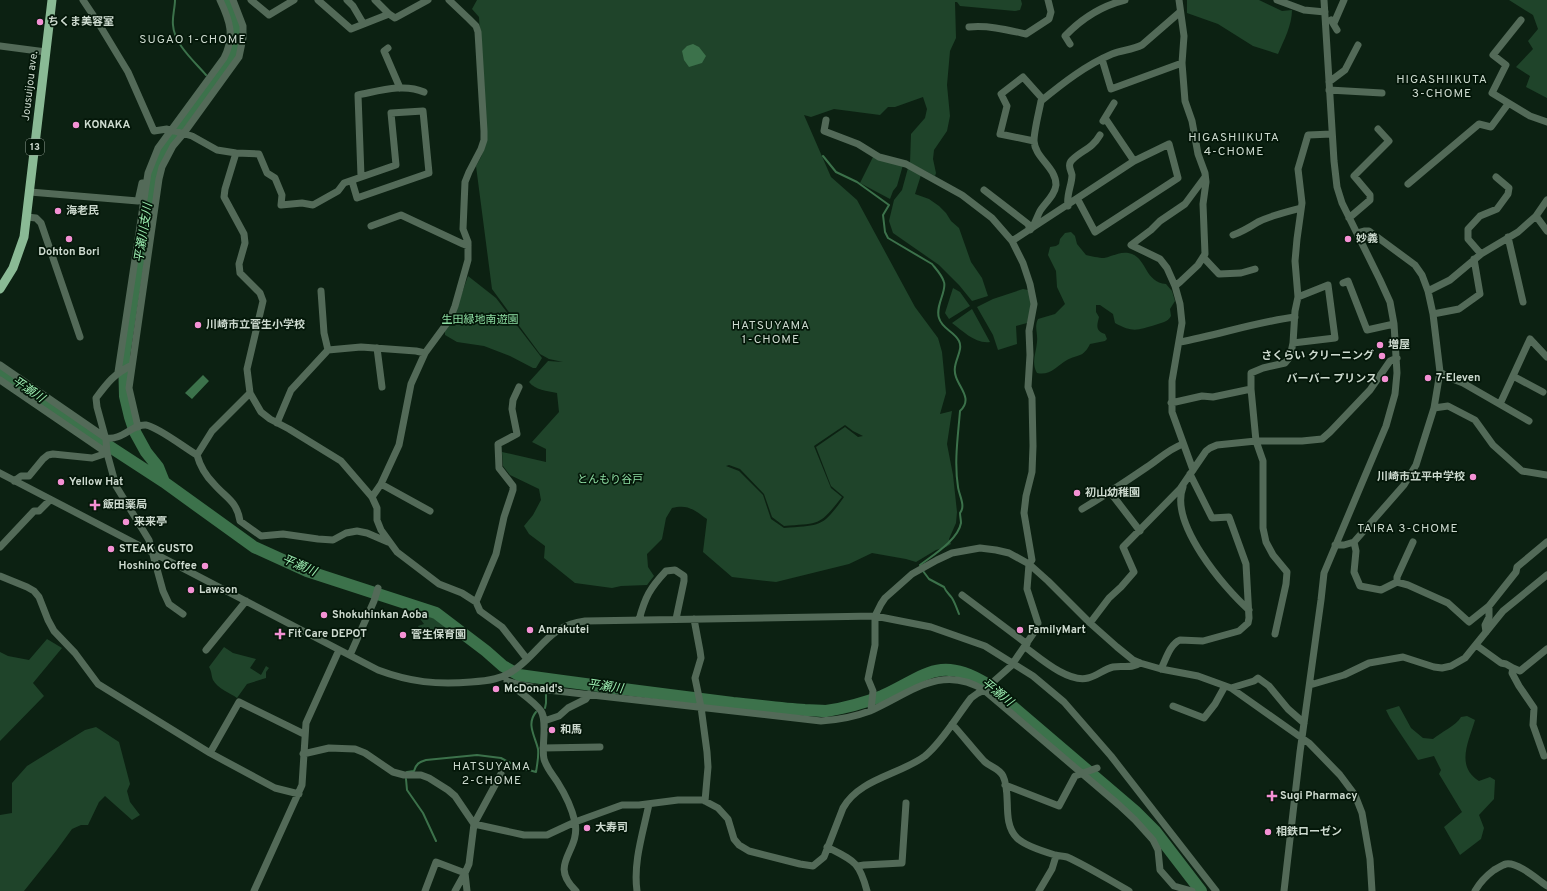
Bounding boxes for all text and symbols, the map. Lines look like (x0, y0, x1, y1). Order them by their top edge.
place label: ちくま美容室 (48, 15, 114, 29)
marker: ちくま美容室 (35, 17, 45, 27)
district label: SUGAO 1-CHOME (139, 32, 247, 48)
street label: Jousuijou ave. (19, 50, 41, 122)
district label: HIGASHIIKUTA 3-CHOME (1396, 72, 1488, 102)
place label: KONAKA (84, 118, 131, 132)
marker: KONAKA (71, 120, 81, 130)
district label: HIGASHIIKUTA 4-CHOME (1188, 130, 1280, 160)
road number: 13 (26, 139, 44, 155)
water label: 平瀬川支川 (131, 200, 157, 264)
place label: 海老民 (66, 204, 99, 218)
marker: 海老民 (53, 206, 63, 216)
place label: 妙義 (1356, 232, 1378, 246)
marker: Dohton Bori (64, 234, 74, 244)
marker: 妙義 (1343, 234, 1353, 244)
place label: Dohton Bori (38, 245, 100, 259)
park label: 生田緑地南遊園 (442, 313, 519, 327)
place label: 川崎市立菅生小学校 (206, 318, 305, 332)
district label: HATSUYAMA 1-CHOME (732, 318, 810, 348)
marker: 川崎市立菅生小学校 (193, 320, 203, 330)
place label: 増屋 (1388, 338, 1410, 352)
marker: 増屋 (1375, 340, 1385, 350)
place label: さくらい クリーニング (1261, 349, 1374, 363)
marker: さくらい クリーニング (1377, 351, 1387, 361)
place label: 7-Eleven (1436, 371, 1480, 385)
place label: バーバー プリンス (1287, 372, 1377, 386)
water label: 平瀬川 (9, 373, 49, 408)
marker: 7-Eleven (1423, 373, 1433, 383)
marker: バーバー プリンス (1380, 374, 1390, 384)
place label: 川崎市立平中学校 (1377, 470, 1465, 484)
marker: 川崎市立平中学校 (1468, 472, 1478, 482)
park label: とんもり谷戸 (577, 473, 643, 487)
place label: Yellow Hat (69, 475, 123, 489)
marker: Yellow Hat (56, 477, 66, 487)
place label: 初山幼稚園 (1085, 486, 1140, 500)
marker: 初山幼稚園 (1072, 488, 1082, 498)
place label: 飯田薬局 (102, 498, 147, 512)
marker: 飯田薬局 (90, 500, 100, 510)
place label: 来来亭 (134, 515, 167, 529)
marker: 来来亭 (121, 517, 131, 527)
district label: TAIRA 3-CHOME (1357, 521, 1459, 537)
place label: STEAK GUSTO (119, 542, 194, 556)
marker: STEAK GUSTO (106, 544, 116, 554)
water label: 平瀬川 (279, 552, 321, 581)
place label: Hoshino Coffee (119, 559, 197, 573)
marker: Hoshino Coffee (200, 561, 210, 571)
place label: Lawson (199, 583, 237, 597)
marker: Lawson (186, 585, 196, 595)
place label: Shokuhinkan Aoba (332, 608, 428, 622)
marker: Shokuhinkan Aoba (319, 610, 329, 620)
place label: Anrakutei (538, 623, 589, 637)
place label: FamilyMart (1028, 623, 1086, 637)
marker: Anrakutei (525, 625, 535, 635)
marker: FamilyMart (1015, 625, 1025, 635)
place label: Fit Care DEPOT (288, 627, 367, 641)
place label: 菅生保育園 (411, 628, 466, 642)
marker: Fit Care DEPOT (275, 629, 285, 639)
marker: 菅生保育園 (398, 630, 408, 640)
water label: 平瀬川 (978, 675, 1018, 712)
water label: 平瀬川 (586, 677, 626, 698)
place label: McDonald's (504, 682, 563, 696)
marker: McDonald's (491, 684, 501, 694)
place label: 和馬 (560, 723, 582, 737)
marker: 和馬 (547, 725, 557, 735)
district label: HATSUYAMA 2-CHOME (453, 759, 531, 789)
place label: Sugi Pharmacy (1280, 789, 1358, 803)
marker: Sugi Pharmacy (1267, 791, 1277, 801)
place label: 大寿司 (595, 821, 628, 835)
marker: 大寿司 (582, 823, 592, 833)
place label: 相鉄ローゼン (1276, 825, 1342, 839)
marker: 相鉄ローゼン (1263, 827, 1273, 837)

